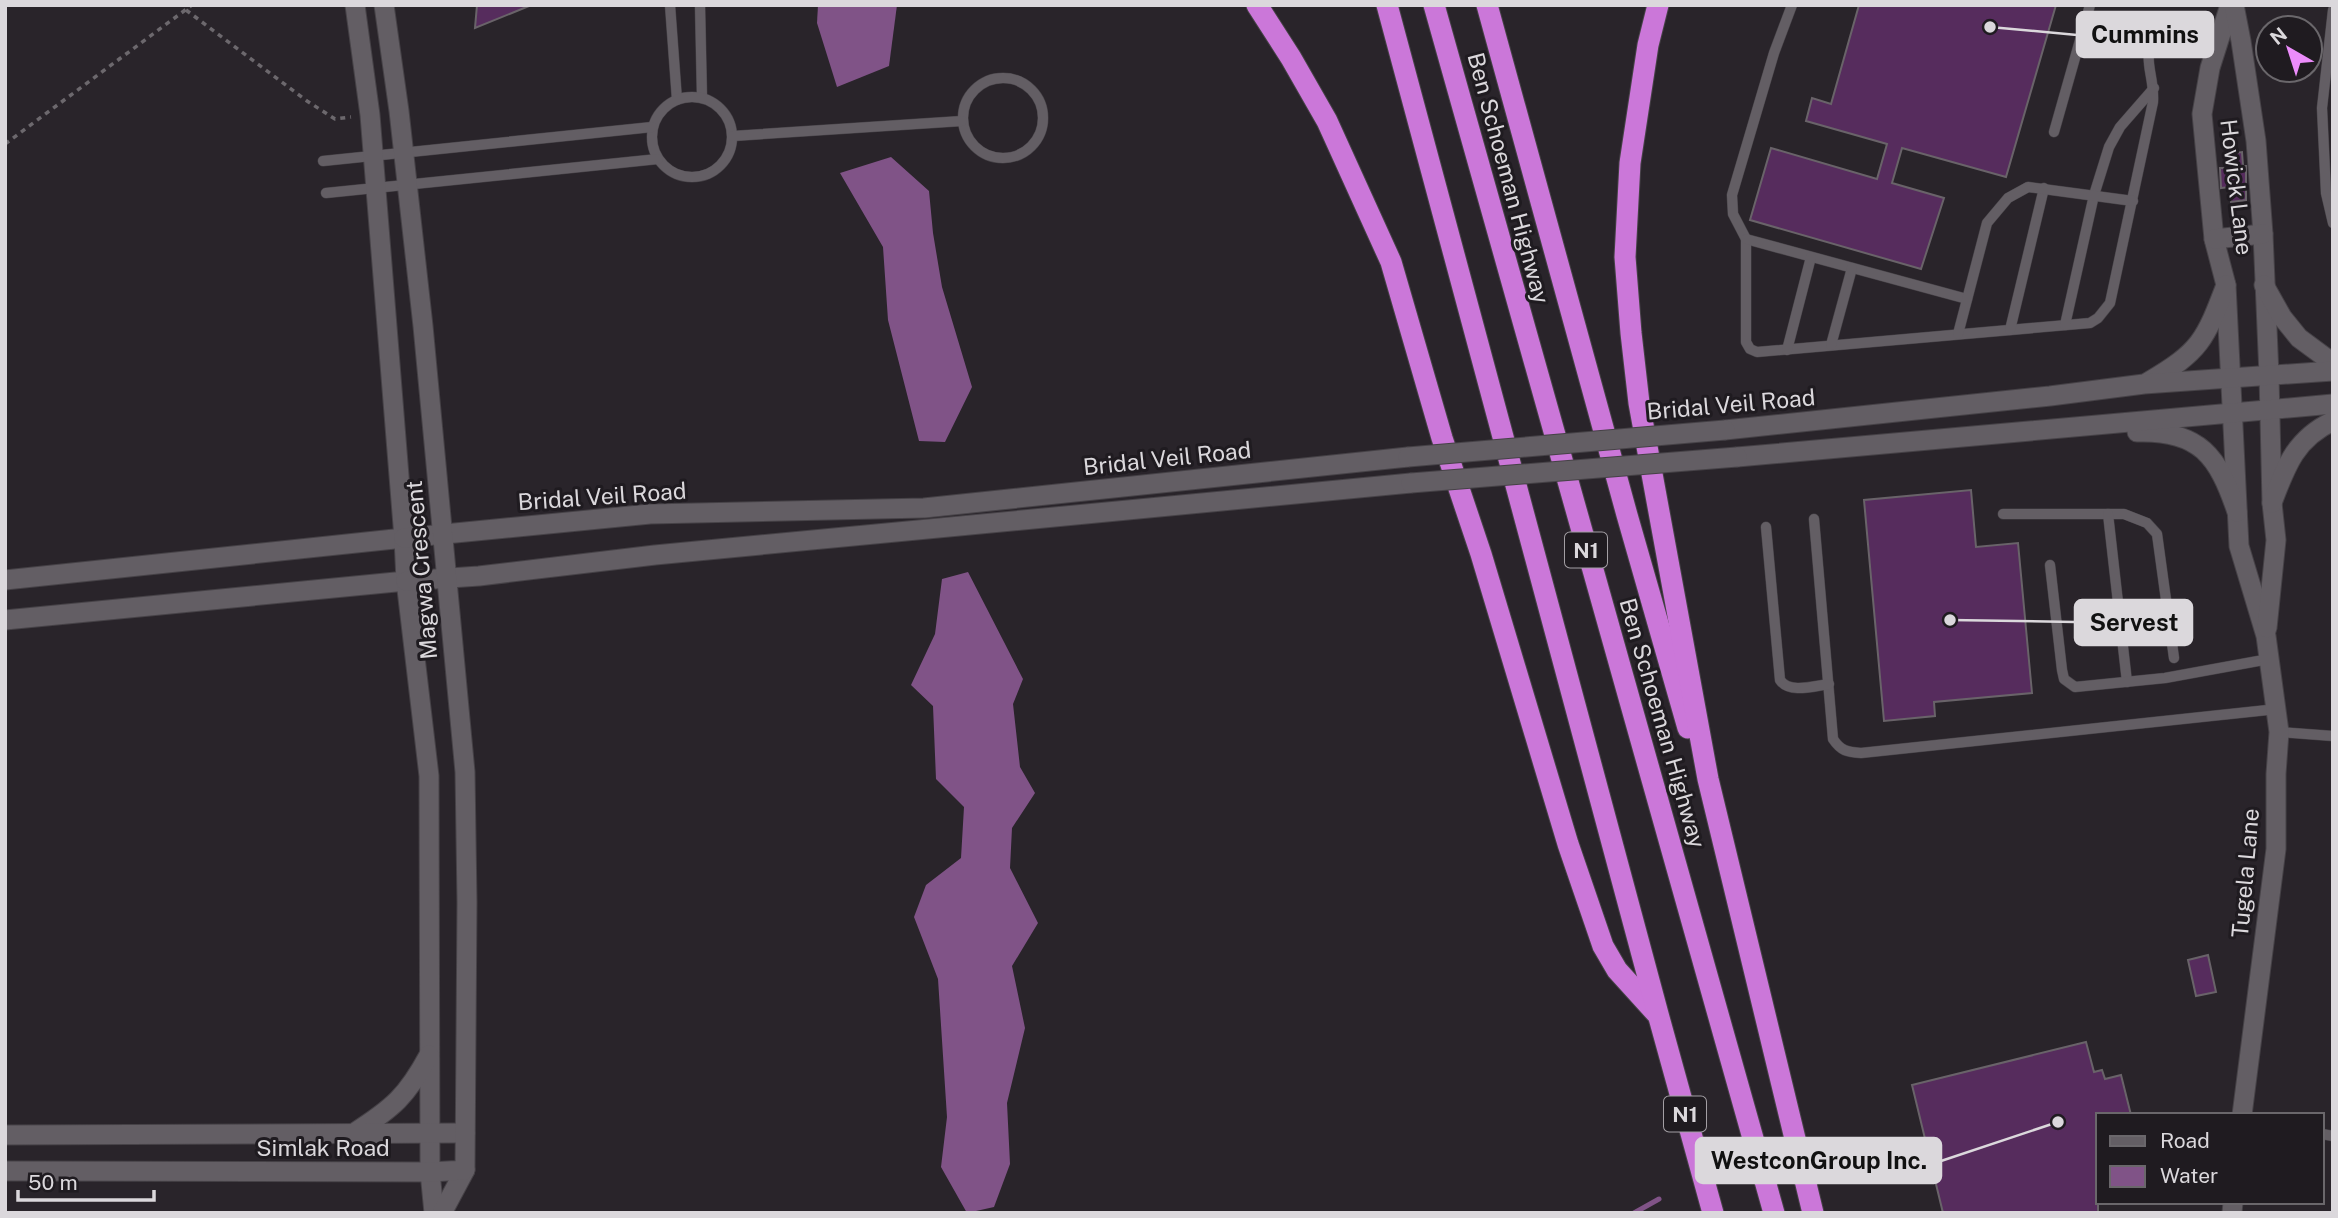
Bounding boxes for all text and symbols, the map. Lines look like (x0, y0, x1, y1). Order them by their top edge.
callout: Cummins (2077, 12, 2213, 57)
north arrow (2254, 14, 2324, 84)
text: Cummins (2091, 20, 2199, 48)
text: N (2266, 23, 2291, 49)
street label: Ben Schoeman Highway (1462, 50, 1556, 306)
street label: Howick Lane (2215, 118, 2259, 256)
street label: Bridal Veil Road (1646, 383, 1816, 425)
street label: Bridal Veil Road (1082, 436, 1252, 480)
street label: Bridal Veil Road (517, 477, 687, 515)
street label: Magwa Crescent (400, 479, 442, 661)
road number: N1 (1565, 532, 1607, 568)
street label: Ben Schoeman Highway (1614, 595, 1712, 851)
callout: Servest (2075, 600, 2192, 645)
text: Servest (2090, 608, 2178, 636)
street label: Tugela Lane (2226, 807, 2264, 939)
road number: N1 (1664, 1096, 1706, 1132)
legend (2096, 1113, 2324, 1204)
text: Road (2160, 1128, 2210, 1153)
street label: Simlak Road (256, 1134, 390, 1161)
callout: WestconGroup Inc. (1696, 1138, 1941, 1183)
text: WestconGroup Inc. (1711, 1146, 1927, 1174)
scale bar (18, 1158, 154, 1202)
text: Water (2160, 1163, 2218, 1188)
text: 50 m (28, 1170, 78, 1195)

